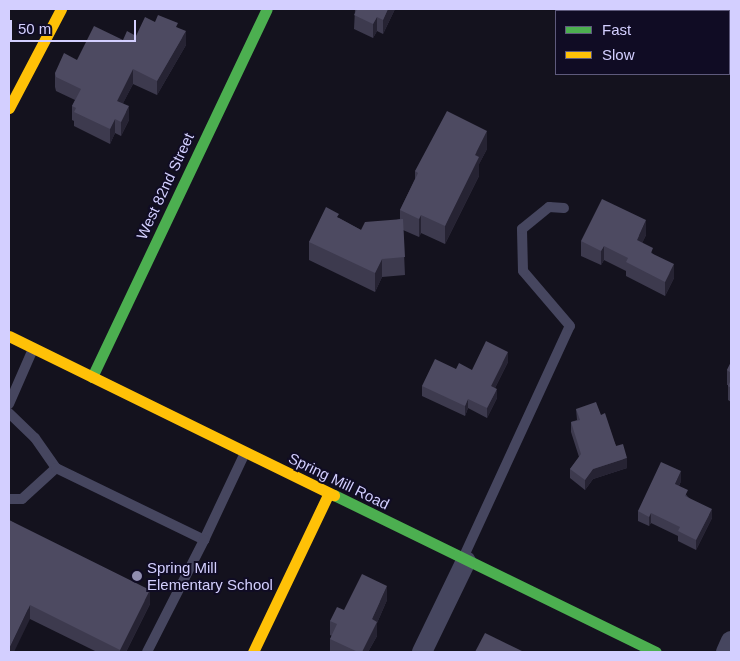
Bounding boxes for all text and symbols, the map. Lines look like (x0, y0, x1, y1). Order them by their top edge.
scale bar (12, 10, 139, 42)
legend (555, 10, 730, 75)
text: 50 m (18, 20, 51, 37)
text: Fast (602, 21, 631, 38)
text: Slow (602, 46, 635, 63)
street label: West 82nd Street (132, 130, 198, 242)
street label: Spring Mill Road (286, 449, 392, 513)
place label: Spring Mill Elementary School (147, 558, 273, 593)
marker: Spring Mill Elementary School (131, 570, 143, 582)

